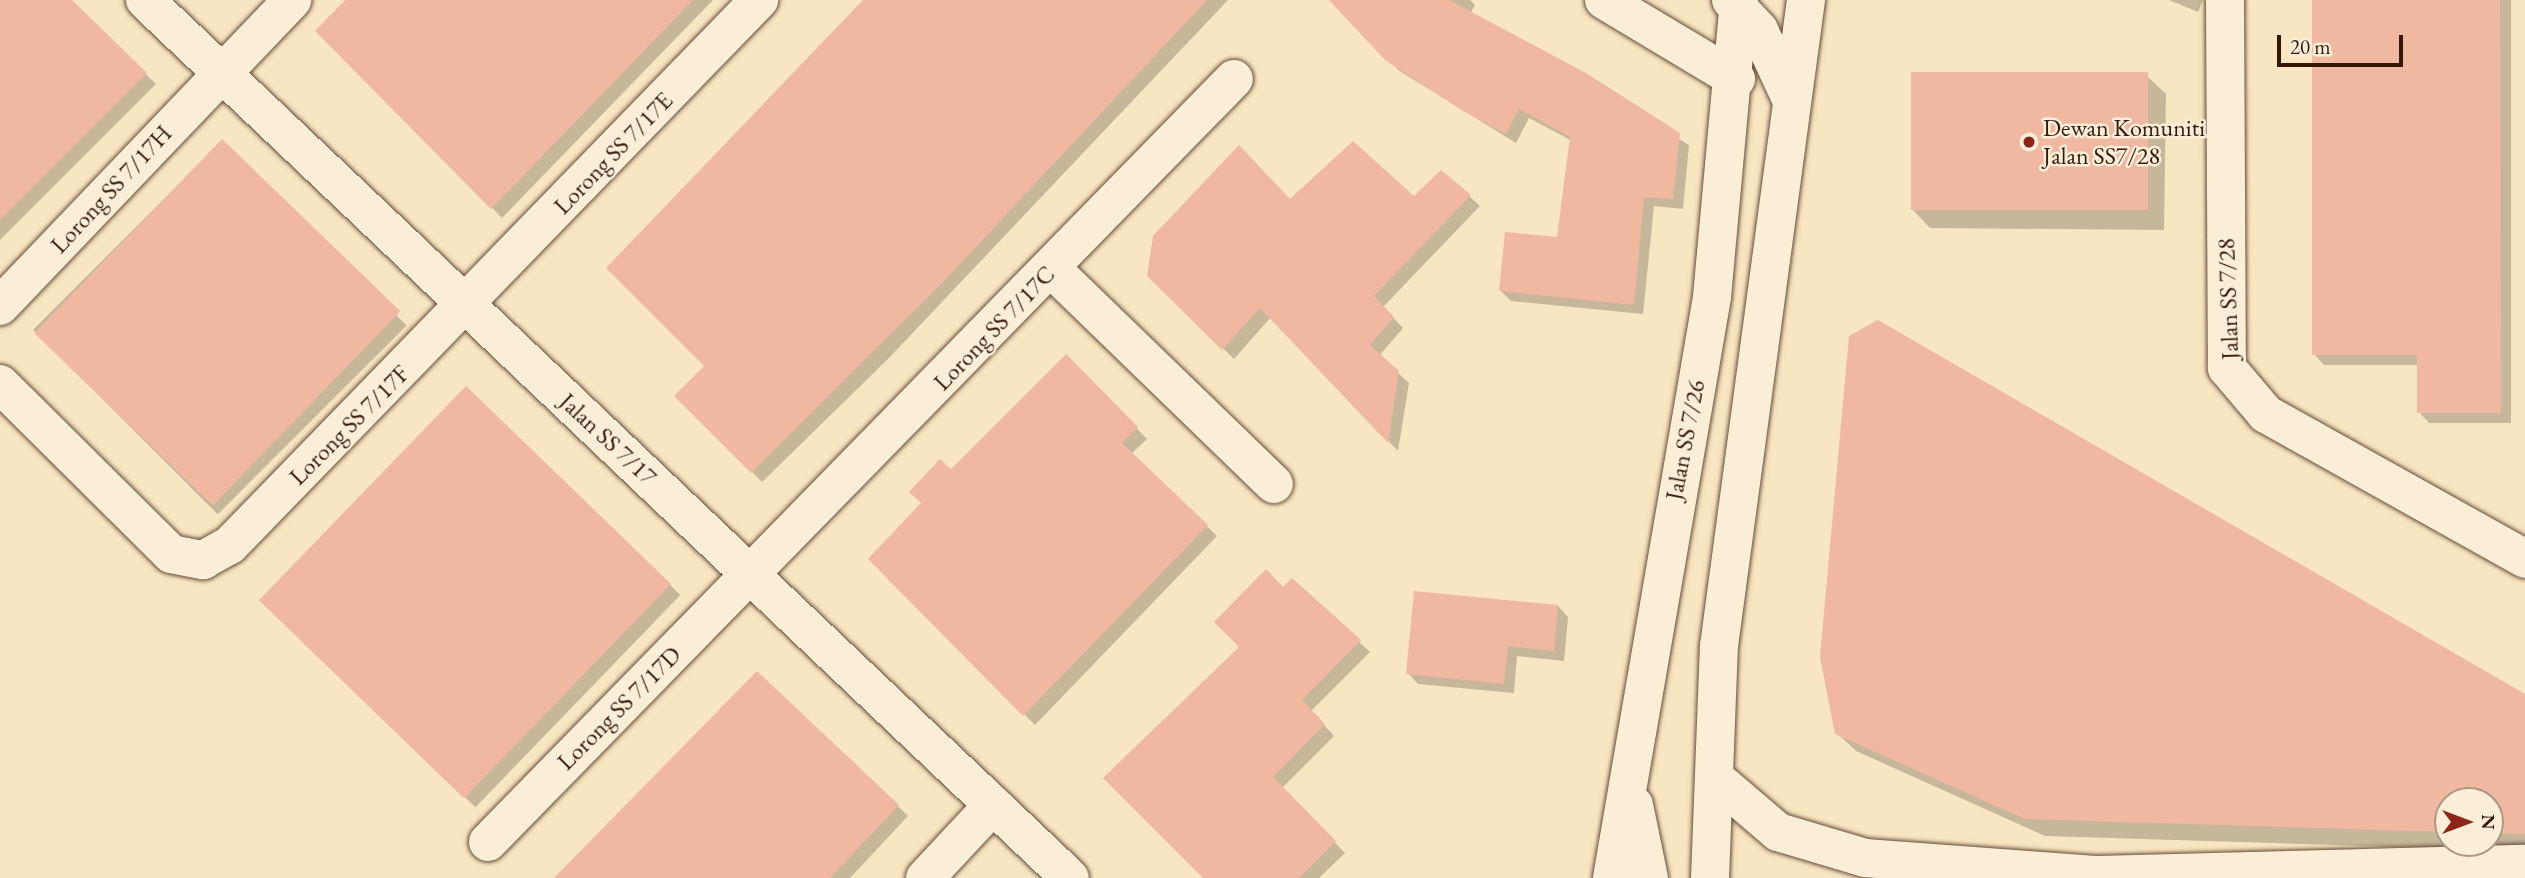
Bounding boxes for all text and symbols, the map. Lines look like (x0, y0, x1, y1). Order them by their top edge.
scale bar (2280, 21, 2406, 65)
text: 20 m (2290, 33, 2331, 60)
street label: Lorong SS 7/17E (548, 86, 678, 220)
place label: Dewan Komuniti Jalan SS7/28 (2043, 114, 2205, 170)
street label: Lorong SS 7/17H (44, 119, 178, 259)
marker: Dewan Komuniti Jalan SS7/28 (2021, 134, 2037, 150)
street label: Jalan SS 7/28 (2211, 238, 2245, 360)
street label: Lorong SS 7/17C (927, 260, 1061, 396)
street label: Lorong SS 7/17F (283, 359, 415, 491)
street label: Jalan SS 7/26 (1659, 377, 1711, 503)
street label: Jalan SS 7/17 (554, 387, 662, 491)
street label: Lorong SS 7/17D (551, 640, 687, 776)
north arrow (2434, 787, 2504, 857)
text: N (2476, 814, 2501, 830)

